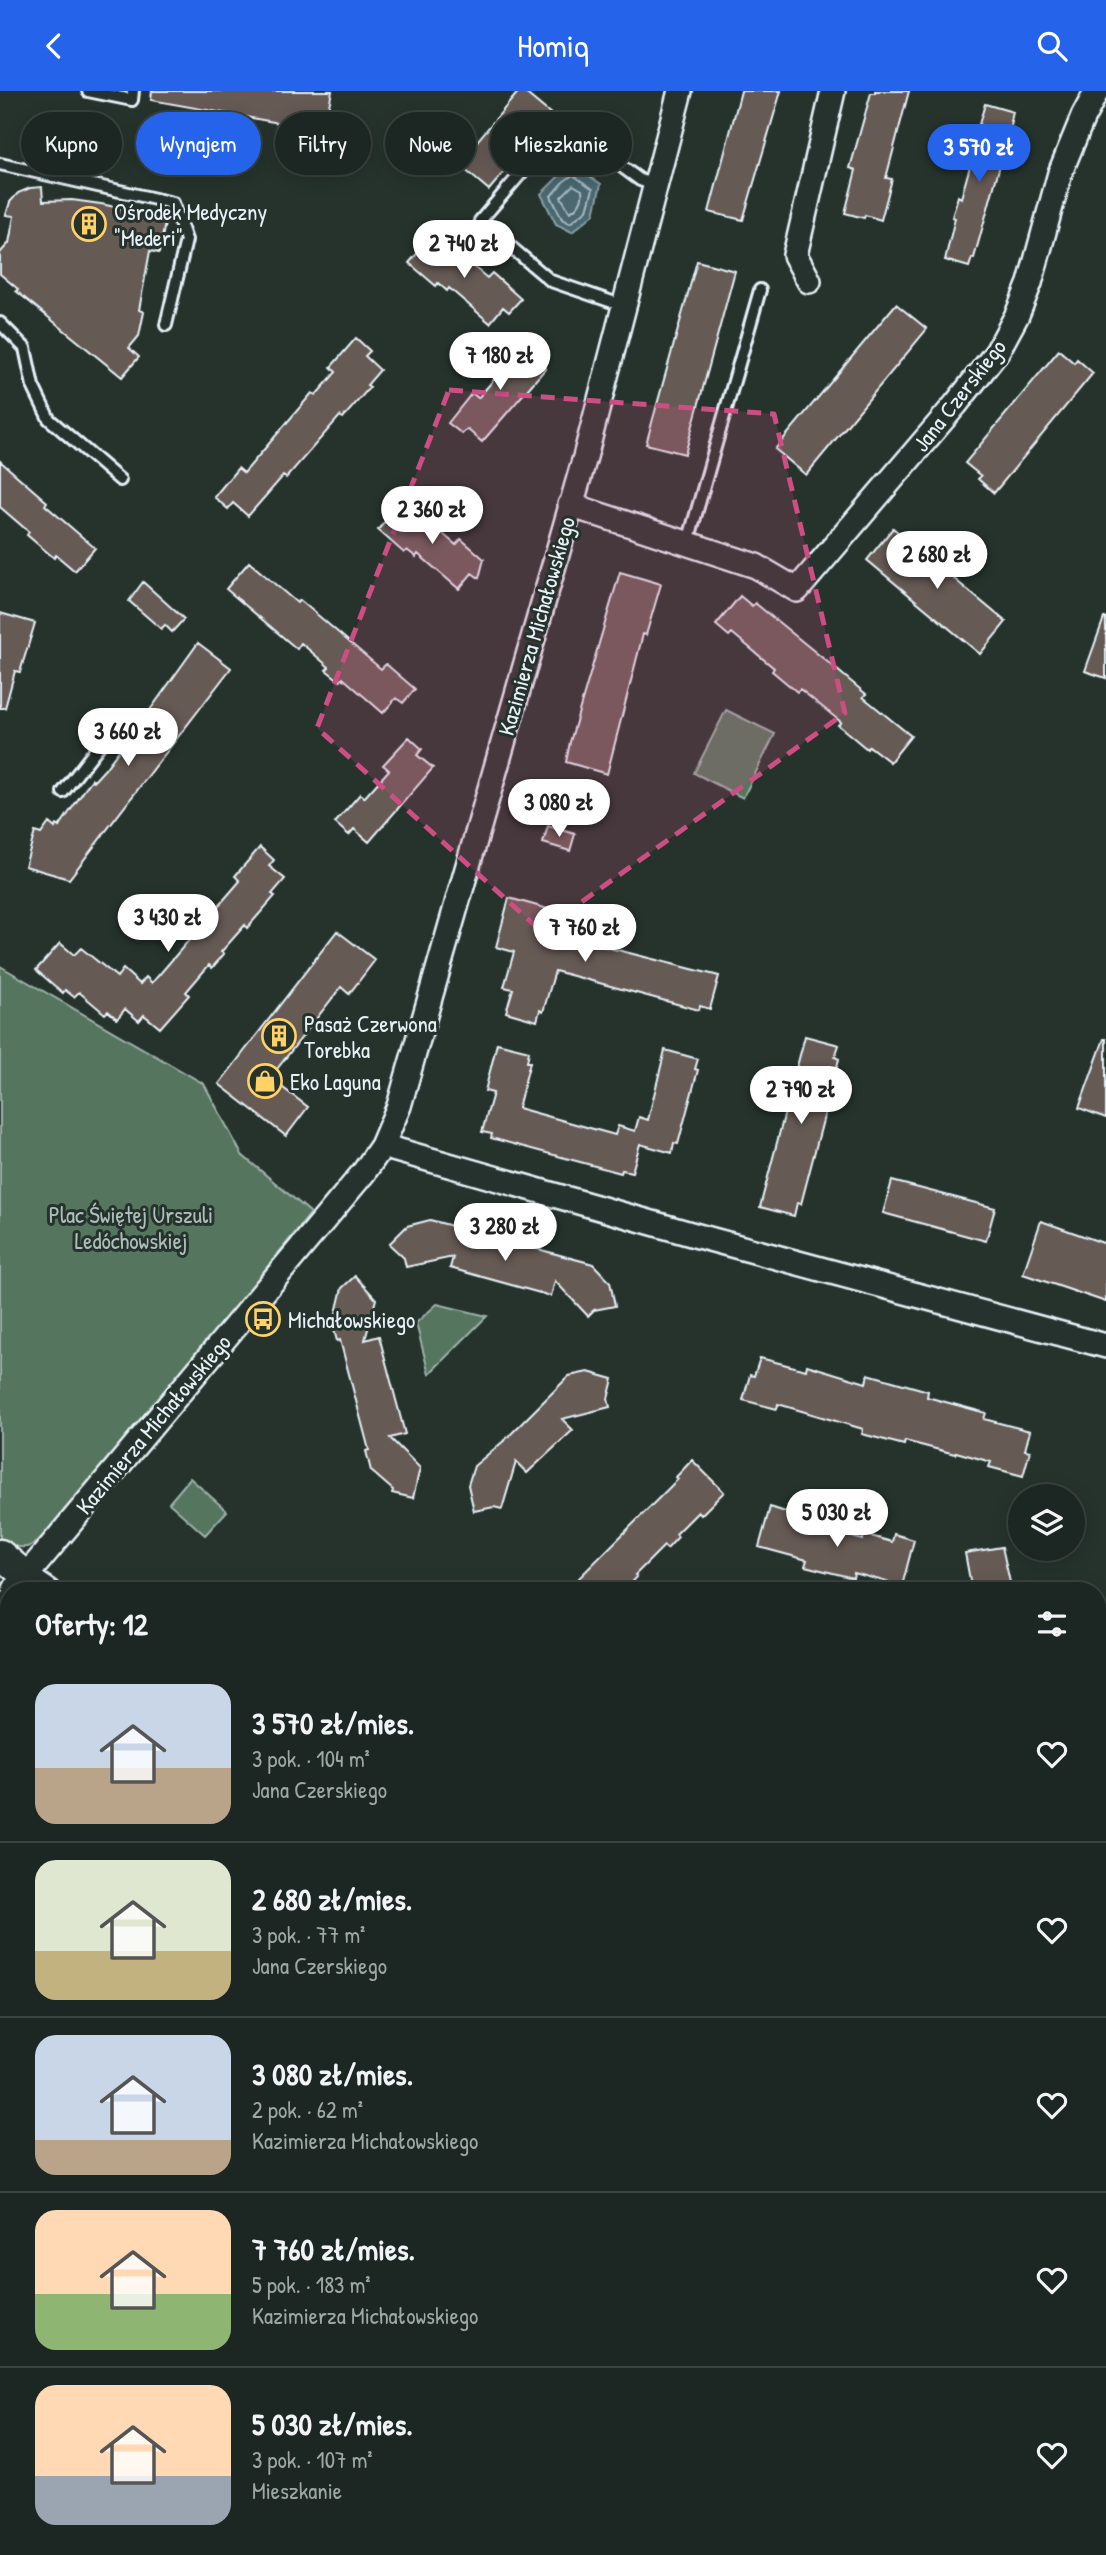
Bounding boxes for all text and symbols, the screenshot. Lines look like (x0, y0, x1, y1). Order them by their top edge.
text: Homiq (517, 24, 589, 67)
icon: back (35, 27, 73, 65)
icon: search (1033, 27, 1071, 65)
chip: Kupno (21, 112, 122, 175)
chip: Wynajem (136, 112, 261, 175)
chip: Filtry (275, 112, 371, 175)
chip: Nowe (385, 112, 476, 175)
chip: Mieszkanie (490, 112, 632, 175)
pin: 3 570 zł (907, 125, 1051, 184)
text: 3 570 zł (944, 131, 1014, 162)
place label: Ośrodek Medyczny "Mederi" (114, 196, 267, 253)
building icon: Ośrodek Medyczny "Mederi" (70, 205, 108, 243)
pin: 2 740 zł (392, 221, 536, 280)
text: 2 740 zł (429, 227, 499, 258)
street label: Jana Czerskiego (905, 332, 1013, 458)
pin: 7 180 zł (428, 333, 572, 392)
text: 7 180 zł (465, 339, 535, 370)
pin: 2 360 zł (360, 487, 504, 546)
text: 2 360 zł (397, 493, 467, 524)
street label: Kazimierza Michałowskiego (490, 513, 582, 739)
pin: 2 680 zł (865, 531, 1009, 591)
text: 2 680 zł (902, 538, 972, 569)
pin: 3 660 zł (56, 709, 200, 768)
text: 3 660 zł (94, 715, 162, 746)
pin: 3 080 zł (487, 779, 631, 839)
text: 3 080 zł (524, 786, 594, 817)
pin: 3 430 zł (96, 895, 240, 954)
text: 3 430 zł (134, 901, 202, 932)
pin: 7 760 zł (513, 905, 657, 964)
text: 7 760 zł (549, 911, 621, 942)
place label: Pasaż Czerwona Torebka (304, 1008, 437, 1065)
building icon: Pasaż Czerwona Torebka (260, 1017, 298, 1055)
shop icon: Eko Laguna (246, 1062, 284, 1100)
place label: Eko Laguna (290, 1066, 381, 1097)
pin: 2 790 zł (729, 1067, 873, 1126)
text: 2 790 zł (766, 1073, 836, 1104)
park label: Plac Świętej Urszuli Ledóchowskiej (49, 1199, 213, 1256)
pin: 3 280 zł (433, 1203, 577, 1263)
text: 3 280 zł (470, 1210, 540, 1241)
bus stop icon: Michałowskiego (244, 1300, 282, 1338)
place label: Michałowskiego (288, 1304, 415, 1335)
street label: Kazimierza Michałowskiego (68, 1327, 238, 1521)
map controls (1008, 1484, 1085, 1561)
button: layers (1008, 1484, 1085, 1561)
pin: 5 030 zł (765, 1489, 909, 1549)
text: 5 030 zł (802, 1496, 872, 1527)
text: Oferty: 12 (35, 1604, 148, 1644)
icon: filters (1033, 1605, 1071, 1643)
text: 3 570 zł/mies. (252, 1703, 414, 1743)
icon: home (91, 1712, 175, 1796)
icon: heart (1033, 1735, 1071, 1773)
text: 3 pok. · 104 m² (252, 1743, 370, 1774)
text: Jana Czerskiego (252, 1774, 387, 1805)
text: 2 680 zł/mies. (252, 1879, 412, 1919)
icon: home (91, 1888, 175, 1972)
icon: heart (1033, 1911, 1071, 1949)
text: 3 pok. · 77 m² (252, 1919, 365, 1950)
text: Jana Czerskiego (252, 1950, 387, 1981)
text: 3 080 zł/mies. (252, 2054, 413, 2094)
icon: home (91, 2063, 175, 2147)
icon: heart (1033, 2086, 1071, 2124)
text: 2 pok. · 62 m² (252, 2094, 363, 2125)
text: Kazimierza Michałowskiego (252, 2125, 478, 2156)
text: 7 760 zł/mies. (252, 2229, 415, 2269)
icon: home (91, 2238, 175, 2322)
icon: heart (1033, 2261, 1071, 2299)
text: 5 pok. · 183 m² (252, 2269, 371, 2300)
text: Kazimierza Michałowskiego (252, 2300, 478, 2331)
text: 5 030 zł/mies. (252, 2404, 413, 2444)
icon: home (91, 2413, 175, 2497)
icon: heart (1033, 2436, 1071, 2474)
text: 3 pok. · 107 m² (252, 2444, 373, 2475)
text: Mieszkanie (252, 2475, 342, 2506)

